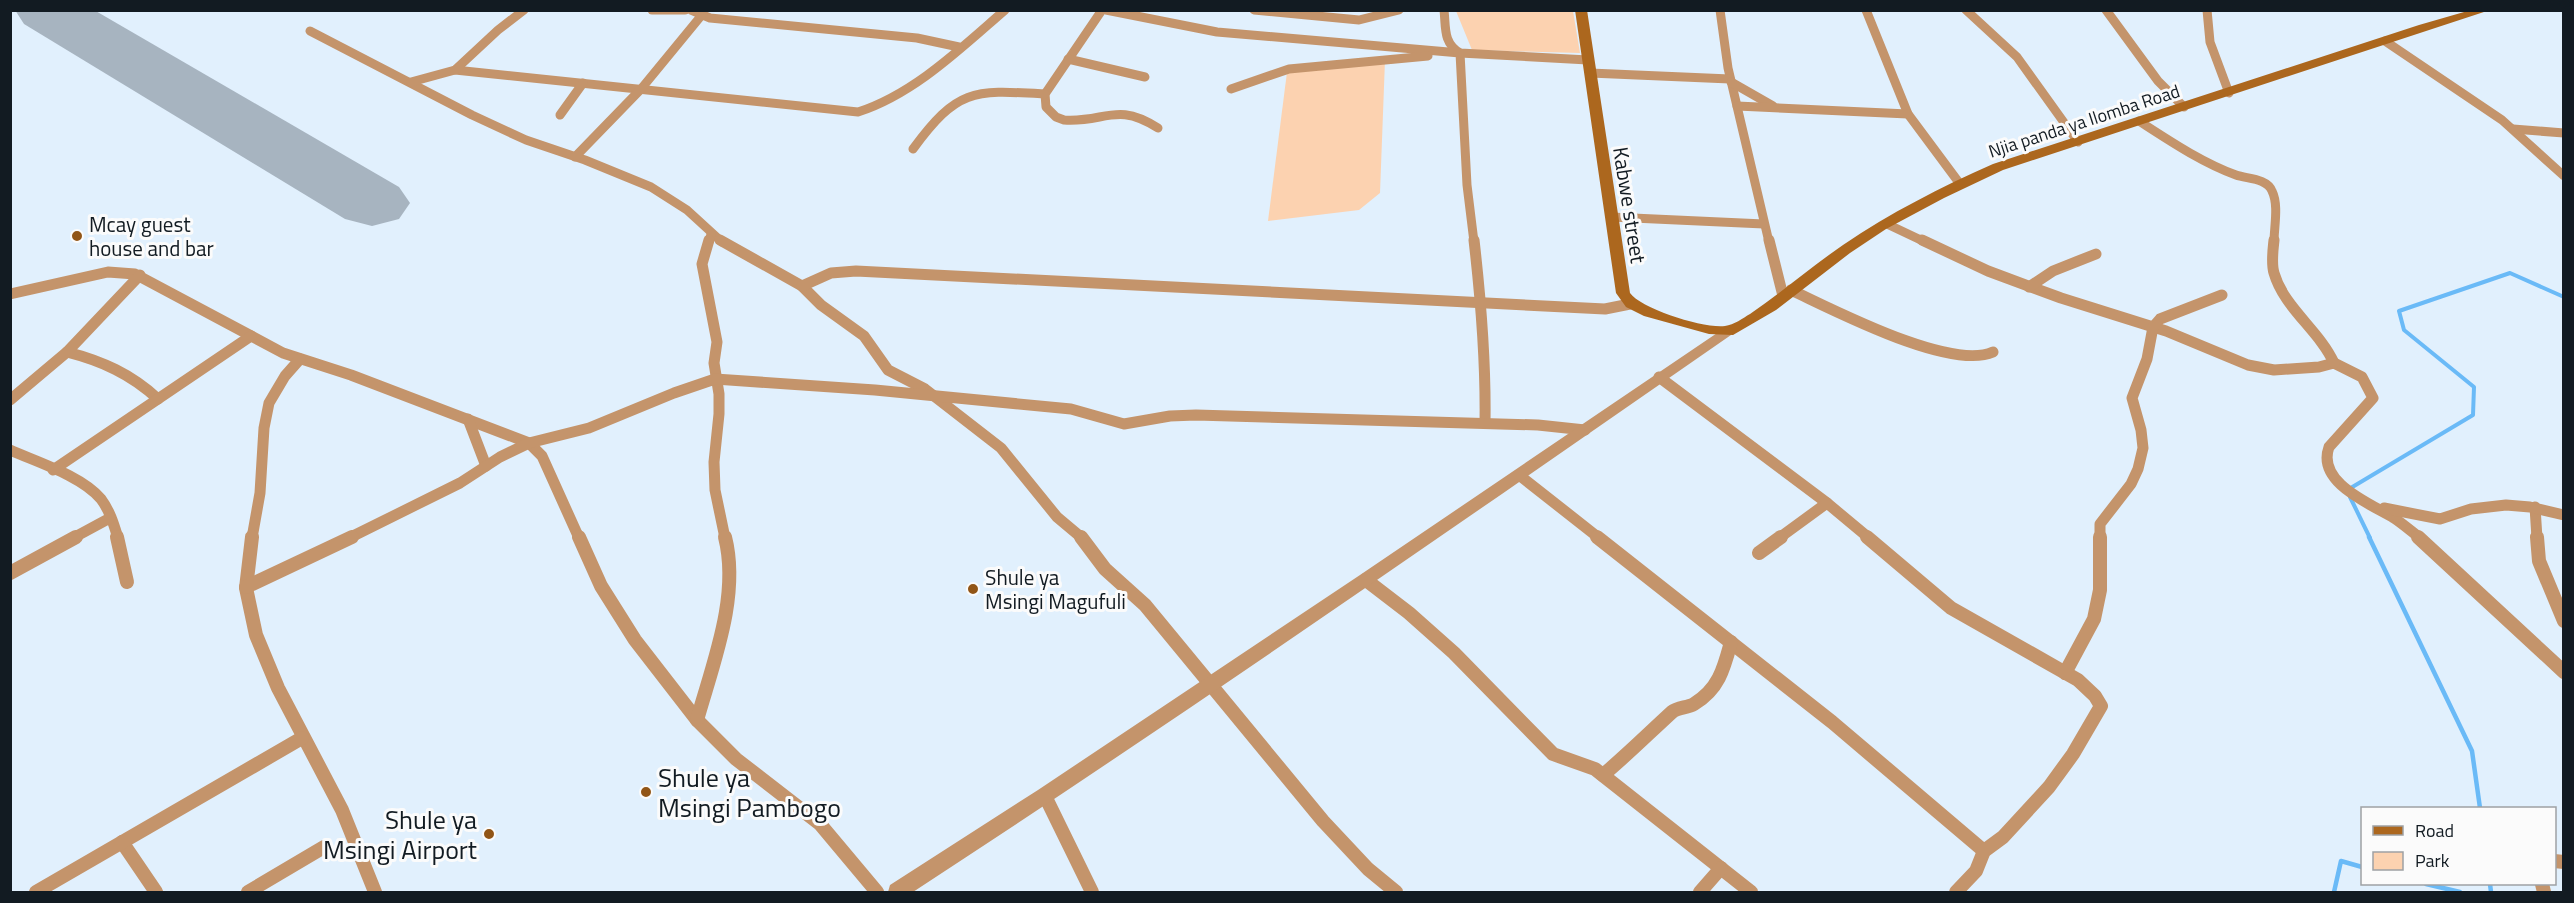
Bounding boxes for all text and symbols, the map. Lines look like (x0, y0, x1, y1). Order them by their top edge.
street label: Njia panda ya Ilomba Road (1985, 77, 2183, 165)
street label: Kabwe street (1605, 145, 1655, 266)
place label: Mcay guest house and bar (89, 208, 214, 264)
marker: Mcay guest house and bar (70, 229, 84, 243)
place label: Shule ya Msingi Magufuli (985, 561, 1126, 617)
marker: Shule ya Msingi Magufuli (966, 582, 980, 596)
place label: Shule ya Msingi Pambogo (658, 758, 841, 827)
marker: Shule ya Msingi Pambogo (639, 785, 653, 799)
place label: Shule ya Msingi Airport (323, 800, 477, 869)
legend (2361, 807, 2556, 885)
text: Road (2415, 817, 2454, 844)
marker: Shule ya Msingi Airport (482, 827, 496, 841)
text: Park (2415, 847, 2450, 874)

